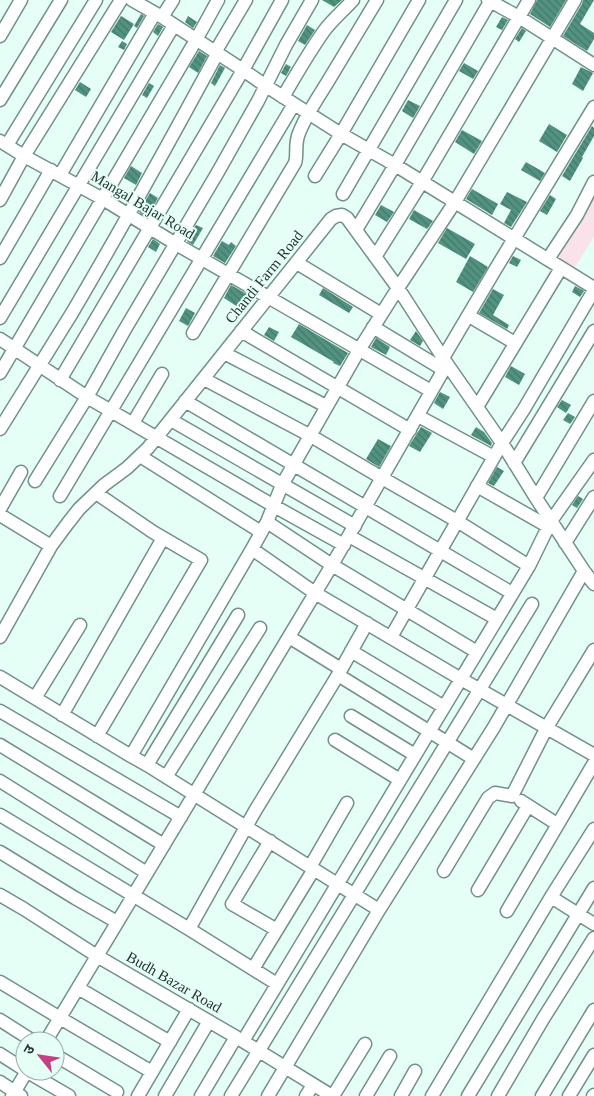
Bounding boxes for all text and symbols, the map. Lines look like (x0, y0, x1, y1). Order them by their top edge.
street label: Mangal Bajar Road (89, 168, 198, 242)
street label: Chandi Farm Road (222, 227, 306, 326)
street label: Budh Bazar Road (124, 948, 225, 1016)
north arrow (15, 1031, 65, 1081)
text: उ (21, 1042, 38, 1057)

